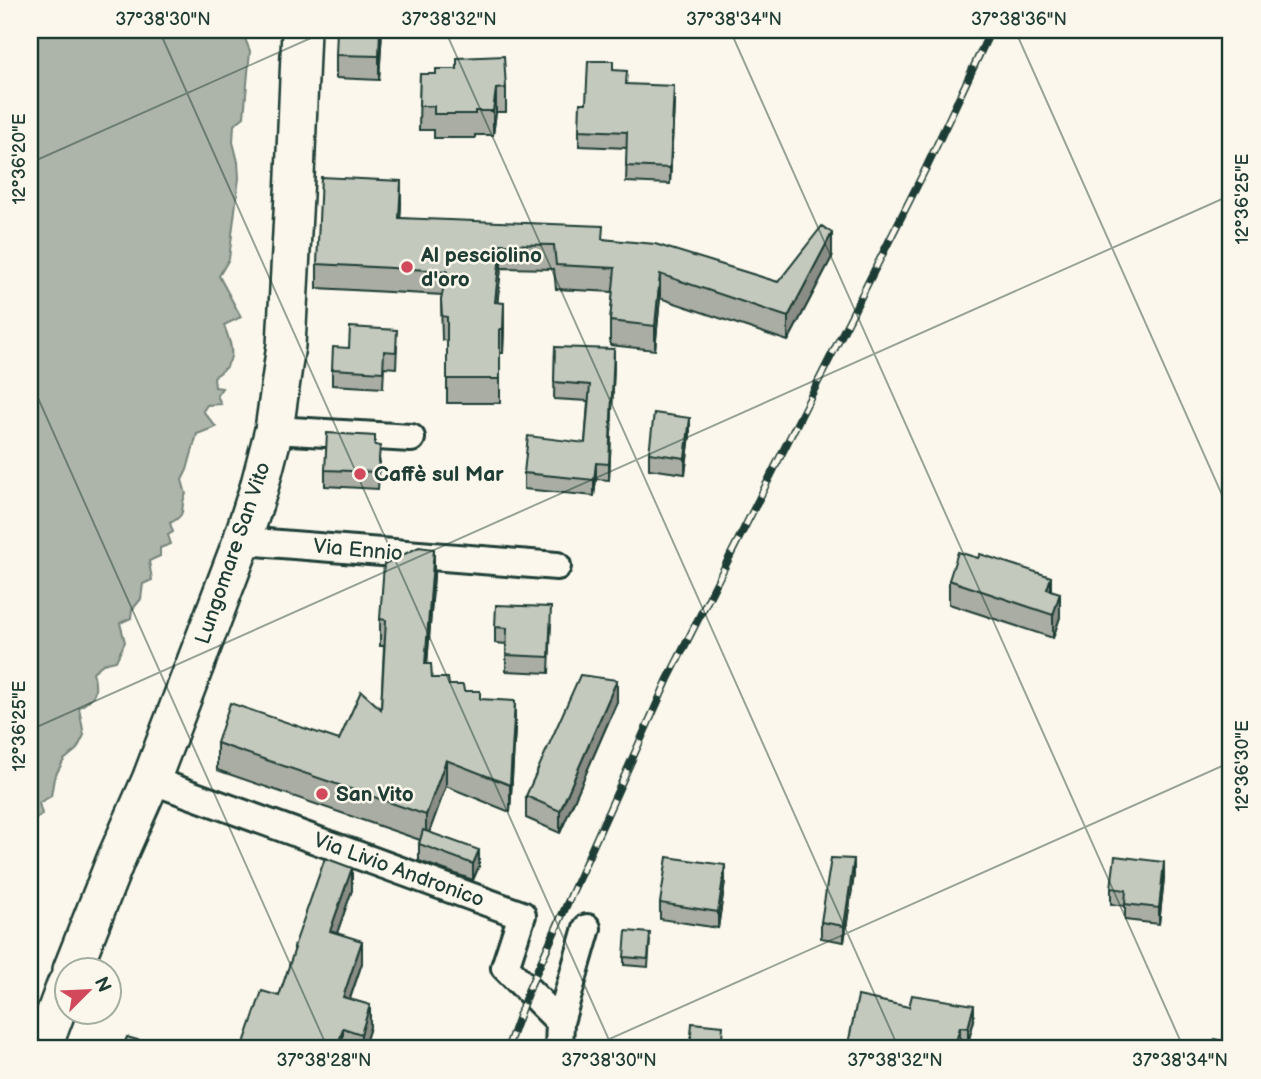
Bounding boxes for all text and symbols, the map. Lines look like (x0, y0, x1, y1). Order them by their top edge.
text: 37°38'30"N (115, 9, 211, 30)
text: 37°38'32"N (401, 9, 497, 30)
text: 37°38'34"N (686, 9, 782, 30)
text: 37°38'36"N (971, 9, 1067, 30)
text: 12°36'20"E (9, 113, 30, 205)
text: 12°36'25"E (1232, 153, 1253, 244)
place label: Al pesciolino d'oro (420, 243, 542, 292)
marker: Al pesciolino d'oro (399, 259, 415, 275)
street label: Lungomare San Vito (190, 459, 276, 647)
place label: Caffè sul Mar (374, 462, 504, 487)
marker: Caffè sul Mar (352, 466, 368, 482)
street label: Via Ennio (312, 534, 404, 566)
text: 12°36'25"E (9, 680, 30, 771)
text: 12°36'30"E (1232, 720, 1253, 812)
place label: San Vito (336, 782, 414, 807)
marker: San Vito (314, 786, 330, 802)
street label: Via Livio Andronico (310, 827, 488, 913)
north arrow (52, 956, 122, 1026)
text: N (89, 973, 116, 996)
text: 37°38'28"N (276, 1050, 372, 1071)
text: 37°38'30"N (561, 1050, 657, 1071)
text: 37°38'32"N (847, 1050, 943, 1071)
text: 37°38'34"N (1132, 1050, 1228, 1071)

